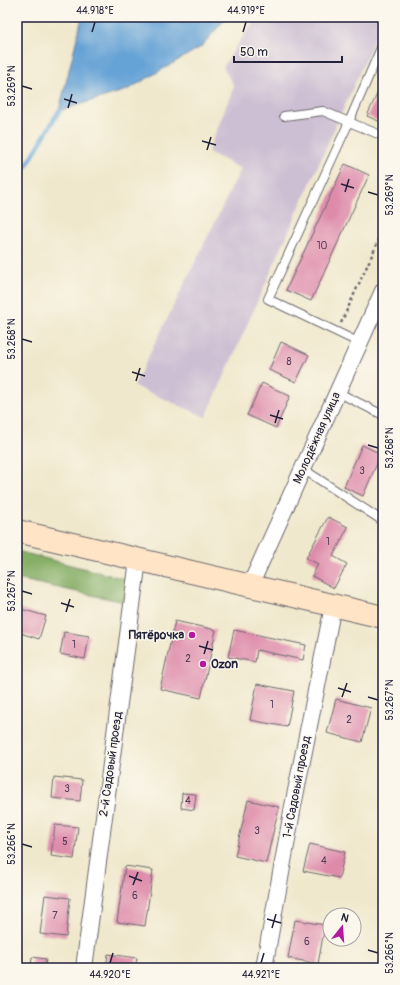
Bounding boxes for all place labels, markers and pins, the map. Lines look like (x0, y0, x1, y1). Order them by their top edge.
place label: Пятёрочка (129, 628, 184, 643)
marker: Пятёрочка (187, 630, 197, 640)
place label: Ozon (211, 657, 238, 672)
marker: Ozon (198, 659, 208, 669)

